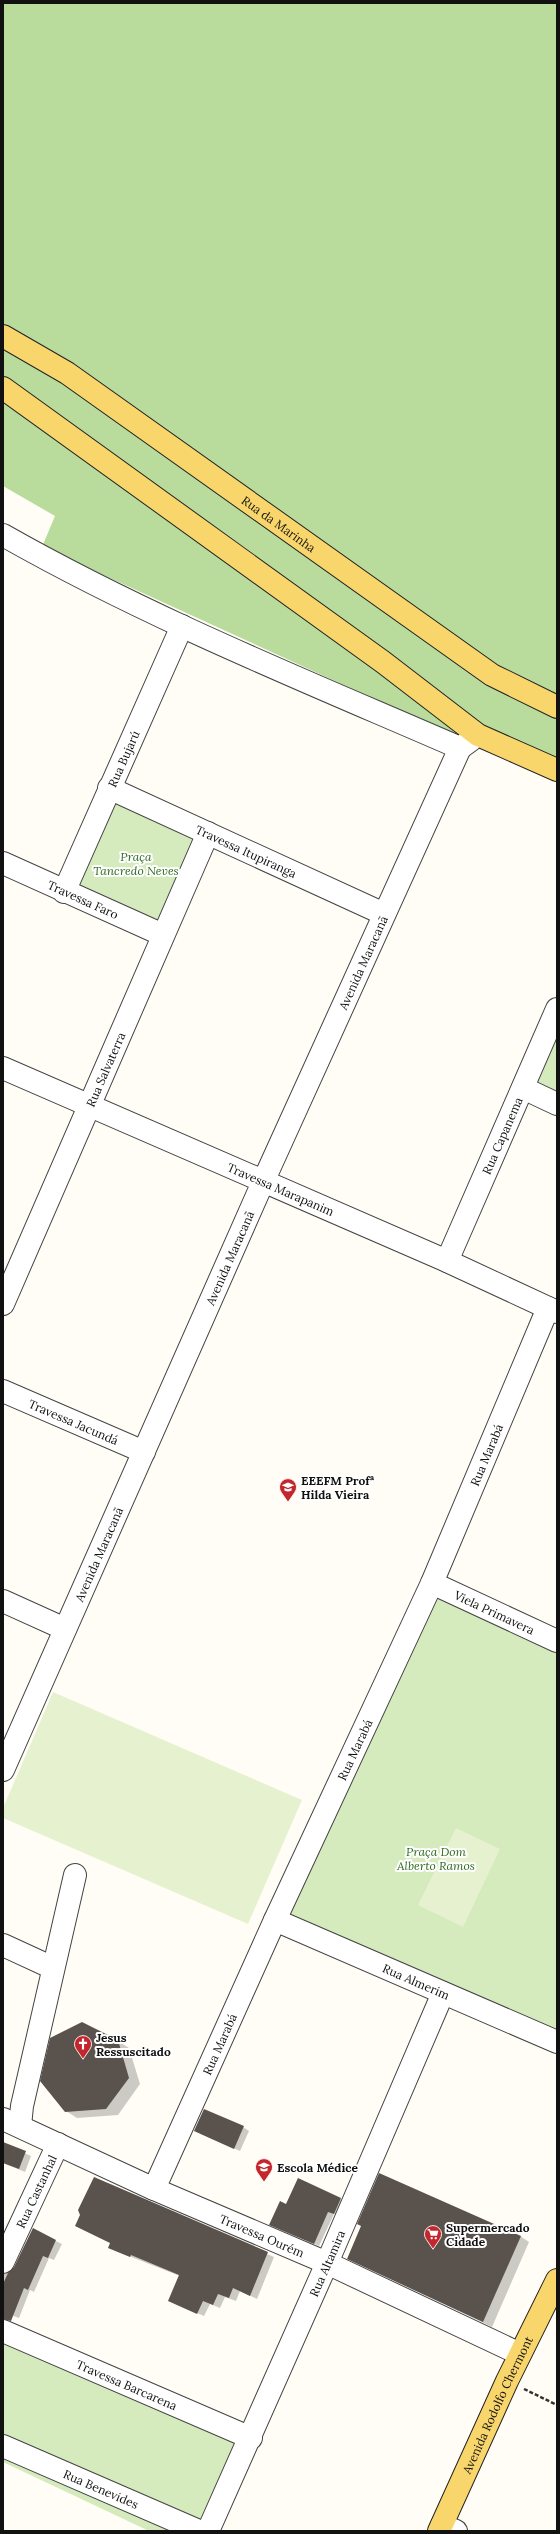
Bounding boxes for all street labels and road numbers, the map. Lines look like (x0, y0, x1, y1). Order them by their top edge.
street label: Rua da Marinha (239, 492, 319, 555)
street label: Rua Bujarú (104, 728, 142, 789)
street label: Travessa Itupiranga (193, 821, 299, 880)
street label: Travessa Faro (45, 877, 121, 922)
street label: Avenida Maracanã (334, 913, 390, 1013)
street label: Rua Salvaterra (82, 1030, 128, 1109)
street label: Rua Capanema (478, 1094, 525, 1176)
street label: Travessa Marapanim (225, 1159, 337, 1219)
street label: Avenida Maracanã (202, 1208, 257, 1308)
street label: Travessa Jacundá (26, 1396, 121, 1448)
street label: Rua Marabá (466, 1421, 506, 1488)
street label: Avenida Maracanã (71, 1505, 126, 1605)
street label: Viela Primavera (451, 1587, 537, 1637)
street label: Rua Marabá (334, 1717, 375, 1783)
street label: Rua Almerim (381, 1960, 452, 2002)
street label: Rua Marabá (199, 2011, 240, 2077)
street label: Rua Castanhal (12, 2152, 59, 2230)
street label: Travessa Ourém (217, 2210, 307, 2260)
street label: Rua Altamira (306, 2228, 348, 2299)
street label: Avenida Rodolfo Chermont (458, 2333, 536, 2477)
street label: Travessa Barcarena (74, 2356, 180, 2413)
street label: Rua Benevides (61, 2466, 141, 2512)

